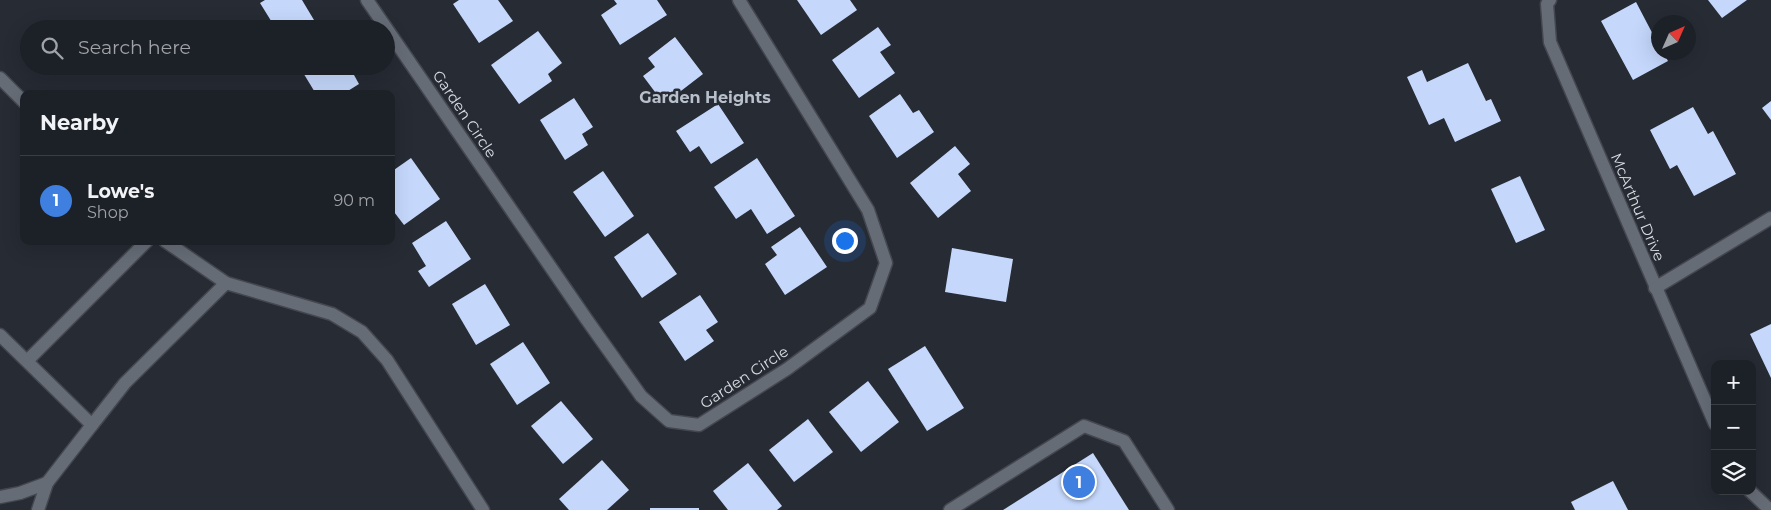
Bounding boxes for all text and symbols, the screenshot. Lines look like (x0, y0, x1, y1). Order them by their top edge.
north arrow (1651, 15, 1696, 60)
search box (20, 20, 395, 75)
icon: search (38, 34, 66, 62)
text: Search here (78, 36, 191, 59)
street label: Garden Circle (429, 67, 501, 161)
district label: Garden Heights (639, 88, 771, 107)
text: Nearby (40, 110, 119, 135)
street label: McArthur Drive (1607, 150, 1669, 264)
text: Lowe's (87, 180, 154, 203)
text: 1 (53, 191, 59, 210)
text: 90 m (333, 191, 375, 210)
text: Shop (87, 203, 129, 222)
your location (832, 228, 858, 254)
street label: Garden Circle (696, 341, 792, 413)
map controls (1711, 360, 1756, 495)
button: + (1711, 360, 1756, 405)
button: − (1711, 405, 1756, 450)
button: layers (1711, 450, 1756, 495)
pin: 1 (1063, 463, 1095, 501)

